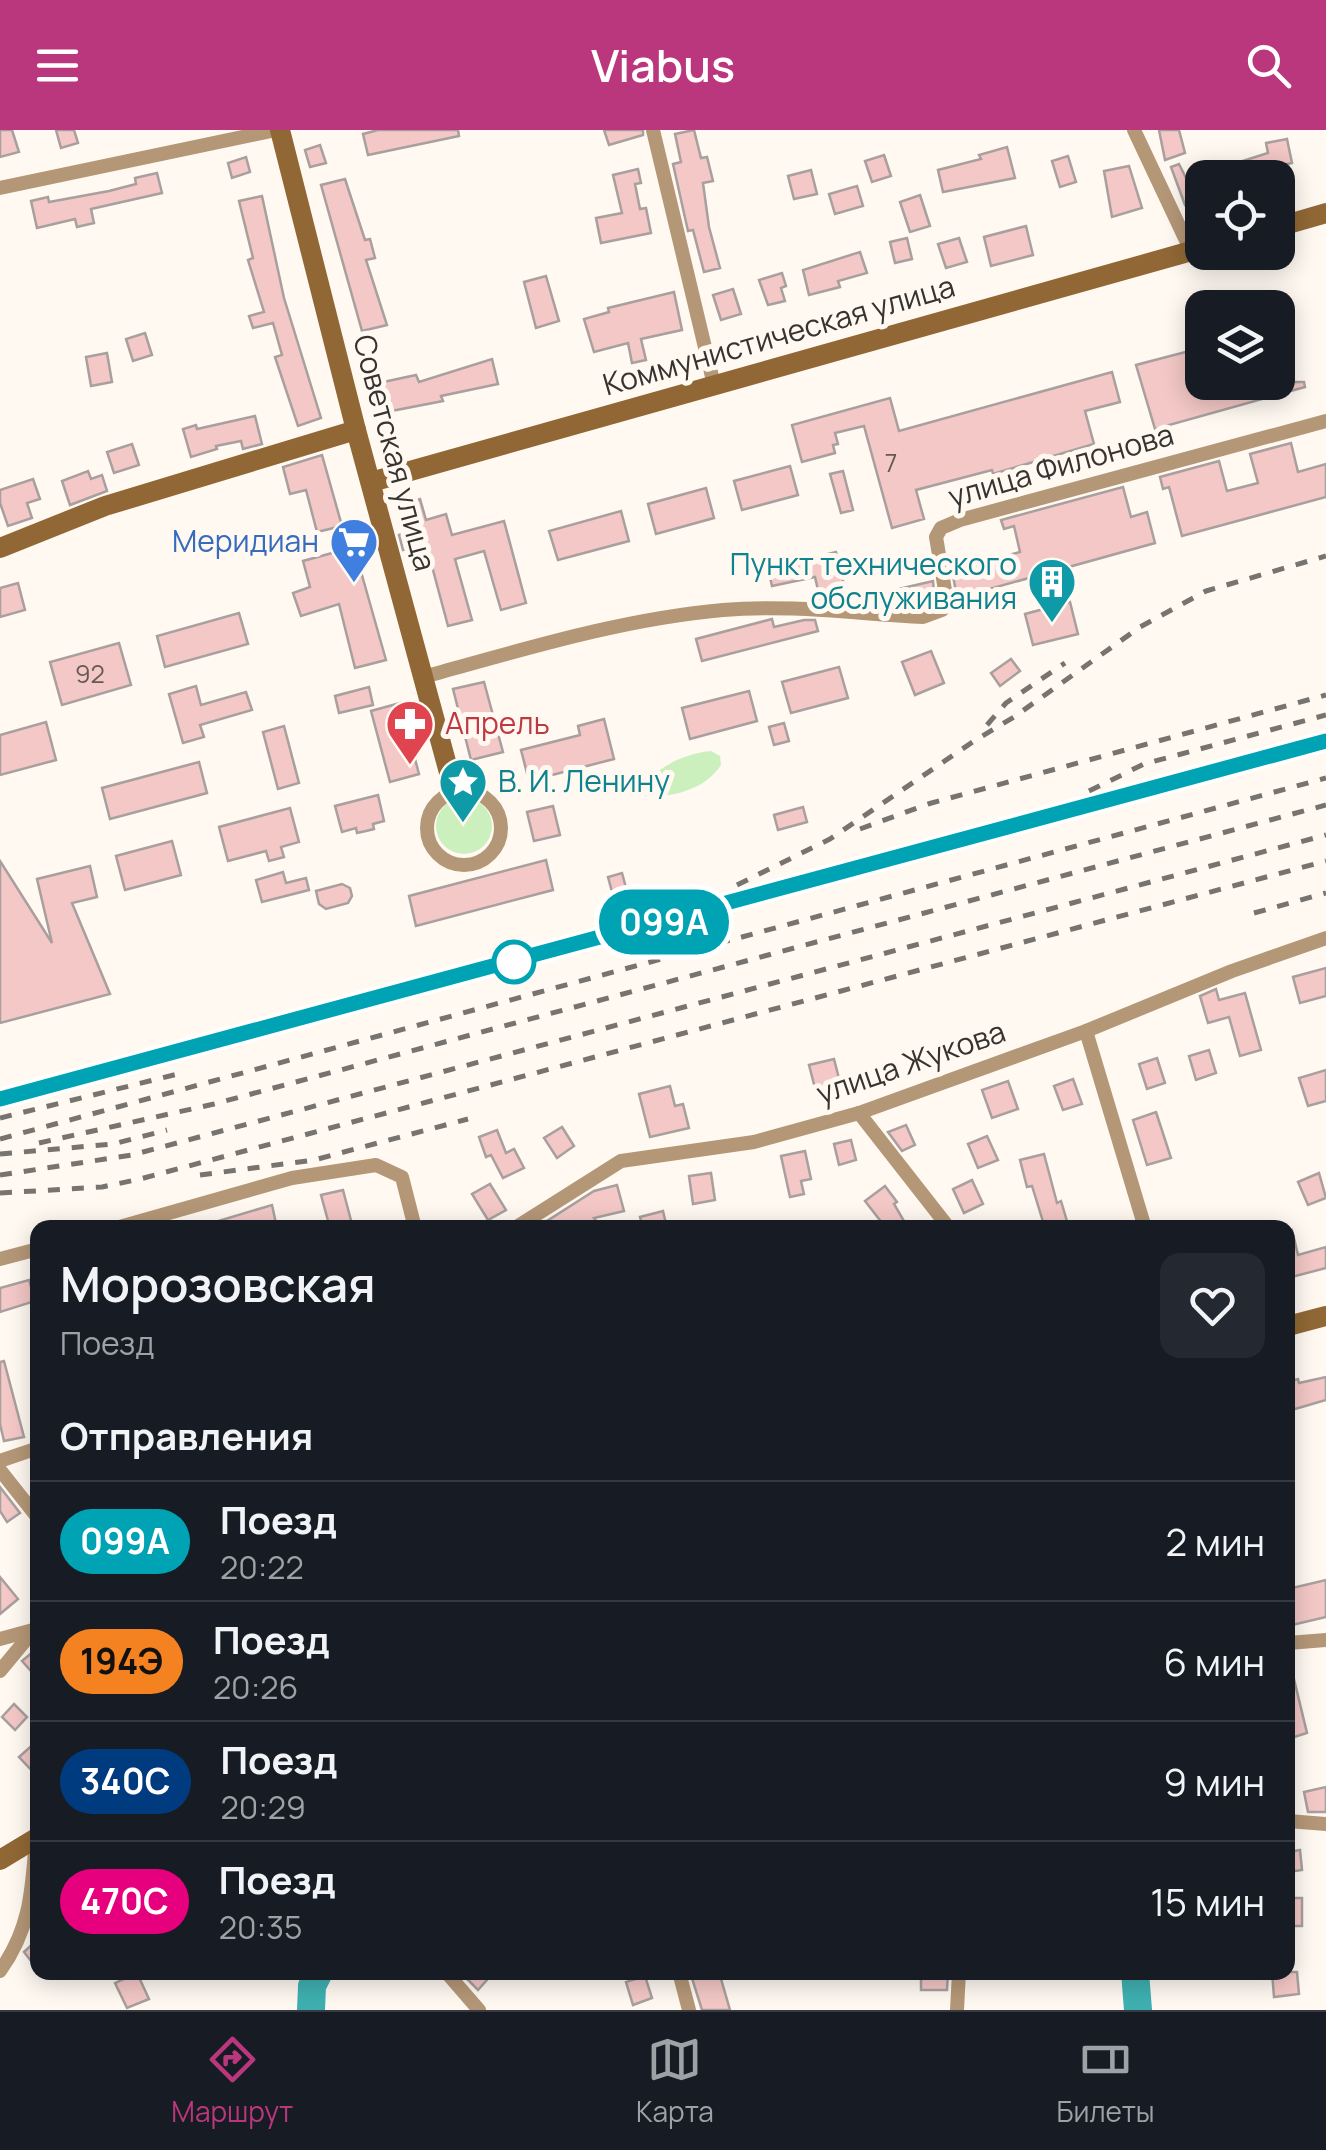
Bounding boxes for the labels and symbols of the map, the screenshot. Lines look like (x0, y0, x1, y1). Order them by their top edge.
street label: Коммунистическая улица (598, 265, 959, 404)
street label: Советская улица (344, 330, 447, 575)
street label: улица Филонова (943, 413, 1178, 516)
house number: 7 (885, 445, 897, 480)
supermarket icon: Меридиан (328, 516, 380, 584)
place label: Меридиан (172, 520, 319, 561)
place label: Пункт технического обслуживания (730, 543, 1017, 618)
building icon: Пункт технического обслуживания (1026, 556, 1078, 624)
house number: 92 (75, 656, 105, 691)
pharmacy icon: Апрель (384, 698, 436, 766)
place label: Апрель (445, 702, 550, 743)
place icon: В. И. Ленину (437, 756, 489, 824)
place label: В. И. Ленину (498, 760, 670, 801)
line badge: 099А (594, 890, 734, 954)
unlabelled marker (493, 941, 535, 983)
street label: улица Жукова (811, 1010, 1010, 1113)

